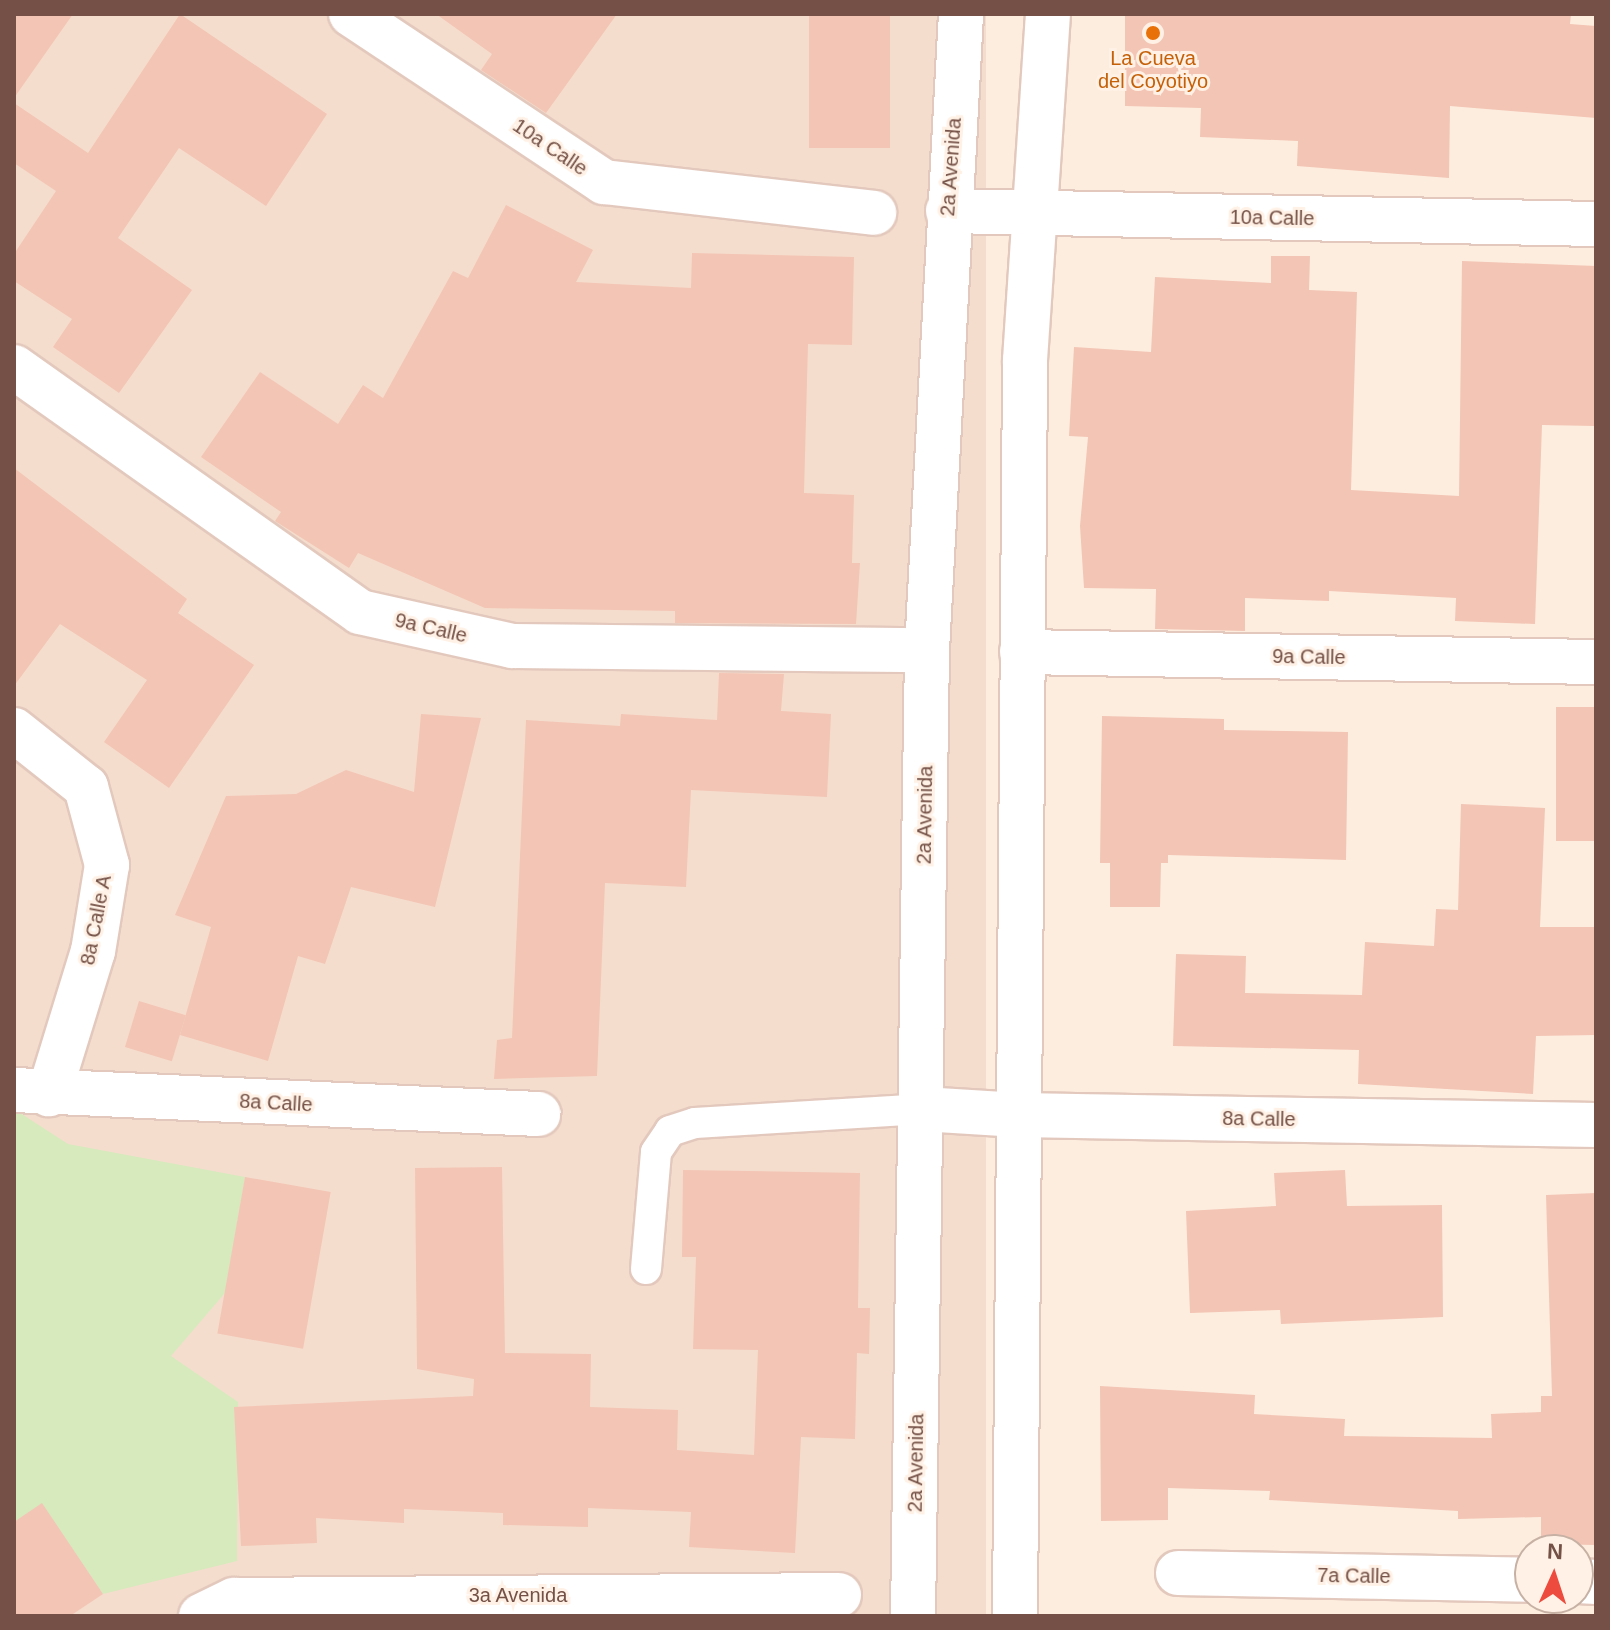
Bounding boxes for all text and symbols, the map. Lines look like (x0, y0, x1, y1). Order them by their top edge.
marker: La Cueva del Coyotiyo (1144, 24, 1162, 42)
place label: La Cueva del Coyotiyo (1098, 46, 1208, 93)
street label: 10a Calle (508, 113, 592, 181)
street label: 2a Avenida (936, 116, 966, 218)
street label: 10a Calle (1230, 205, 1314, 231)
street label: 9a Calle (393, 608, 469, 648)
street label: 9a Calle (1272, 644, 1346, 670)
street label: 2a Avenida (912, 765, 938, 865)
street label: 8a Calle A (75, 872, 117, 968)
street label: 8a Calle (239, 1089, 313, 1117)
street label: 8a Calle (1222, 1106, 1296, 1132)
street label: 2a Avenida (903, 1413, 929, 1513)
north arrow (1514, 1534, 1594, 1614)
text: N (1547, 1539, 1564, 1564)
street label: 7a Calle (1317, 1563, 1391, 1589)
street label: 3a Avenida (468, 1583, 568, 1607)

